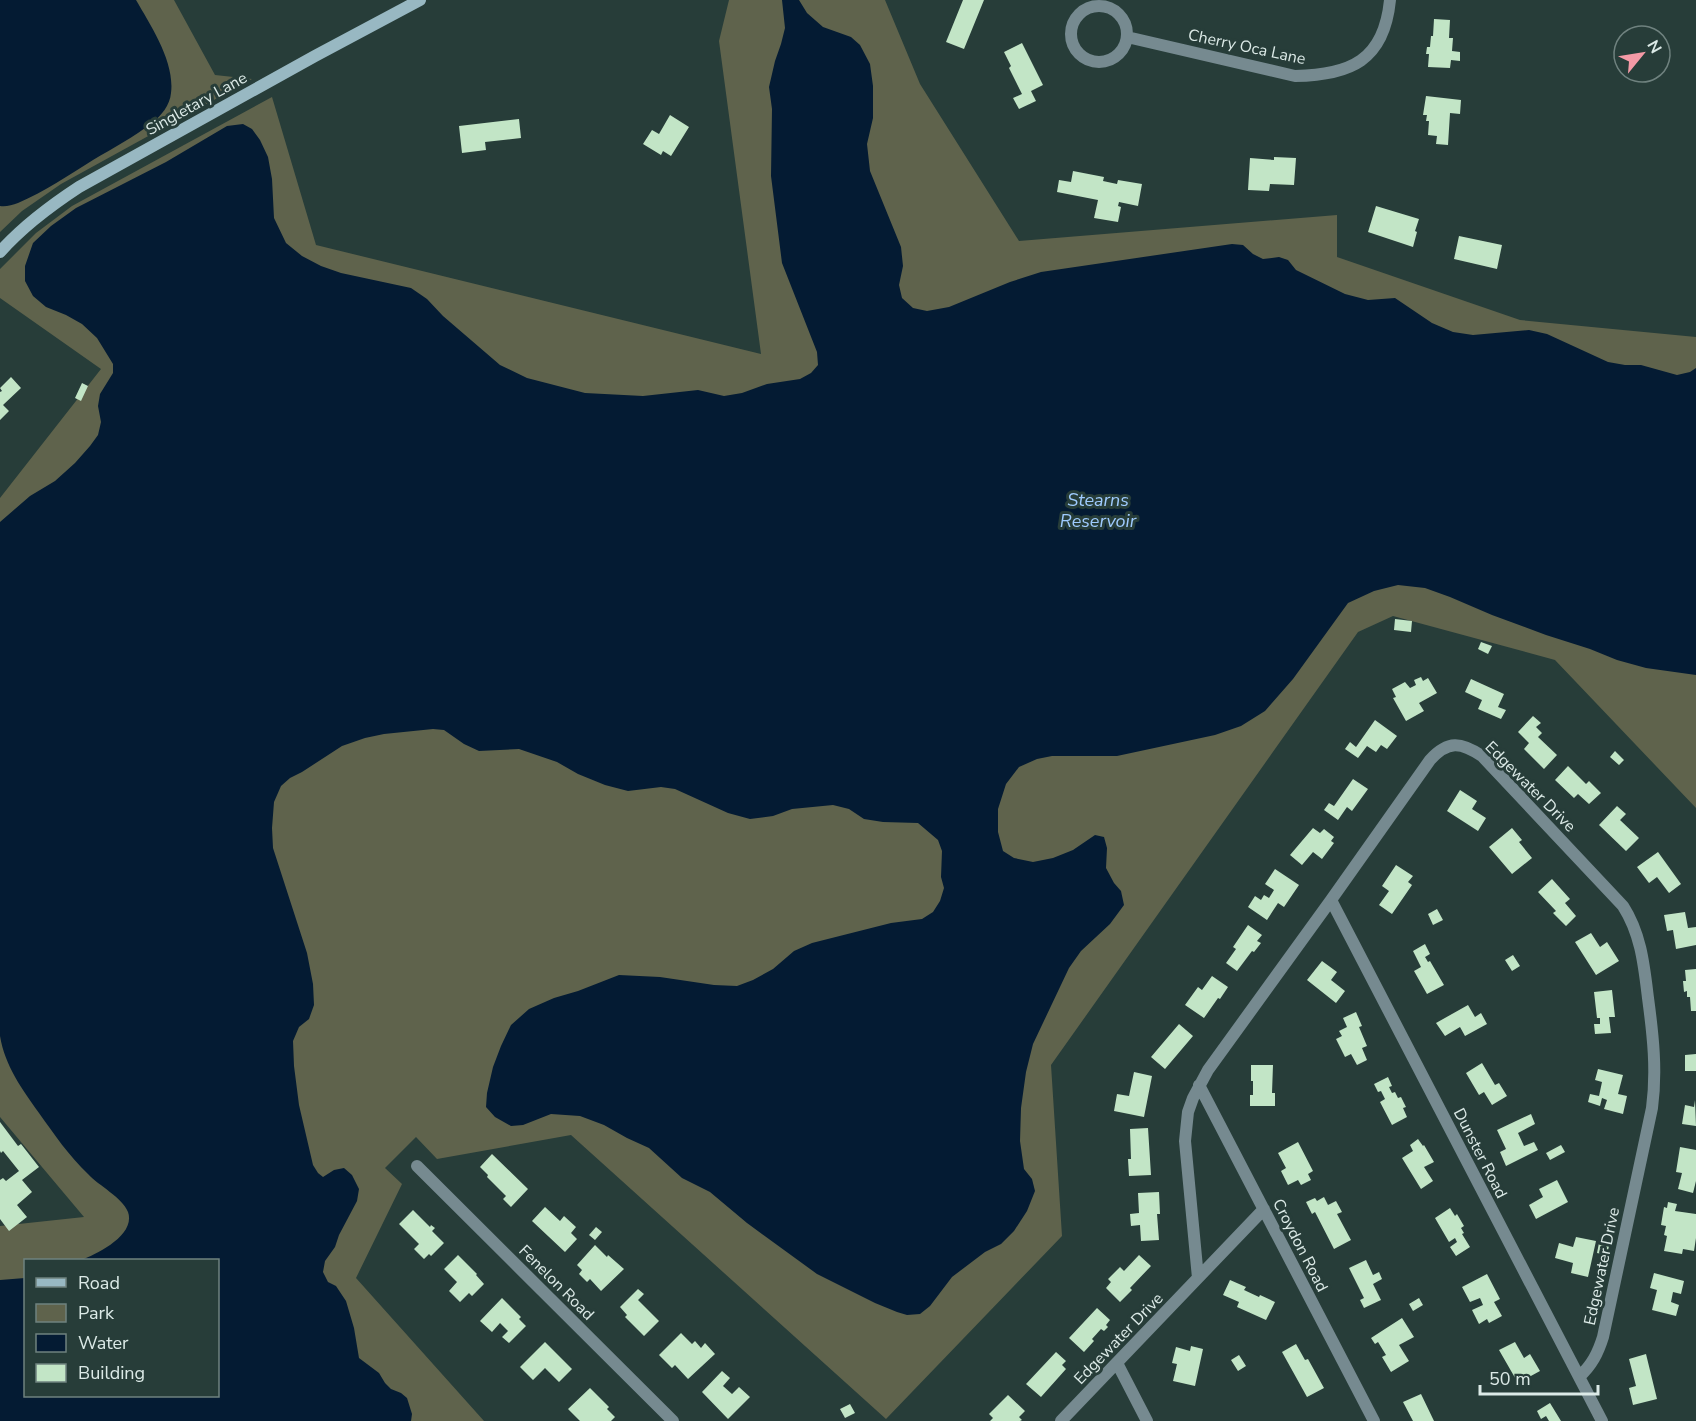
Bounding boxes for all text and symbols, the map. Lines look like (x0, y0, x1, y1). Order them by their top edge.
street label: Cherry Oca Lane (1186, 24, 1308, 70)
north arrow (1612, 24, 1672, 84)
text: N (1642, 36, 1667, 58)
street label: Singletary Lane (142, 67, 251, 141)
water label: Stearns Reservoir (1060, 488, 1137, 533)
street label: Edgewater Drive (1480, 737, 1580, 837)
street label: Dunster Road (1448, 1105, 1512, 1202)
street label: Croydon Road (1267, 1195, 1333, 1296)
street label: Edgewater Drive (1579, 1205, 1625, 1327)
street label: Fenelon Road (514, 1240, 599, 1325)
legend (24, 1259, 219, 1397)
text: Road (78, 1271, 120, 1295)
street label: Edgewater Drive (1069, 1288, 1168, 1389)
text: Park (78, 1301, 115, 1325)
text: Water (78, 1331, 129, 1355)
scale bar (1480, 1358, 1598, 1396)
text: Building (78, 1361, 145, 1385)
text: 50 m (1489, 1367, 1531, 1391)

